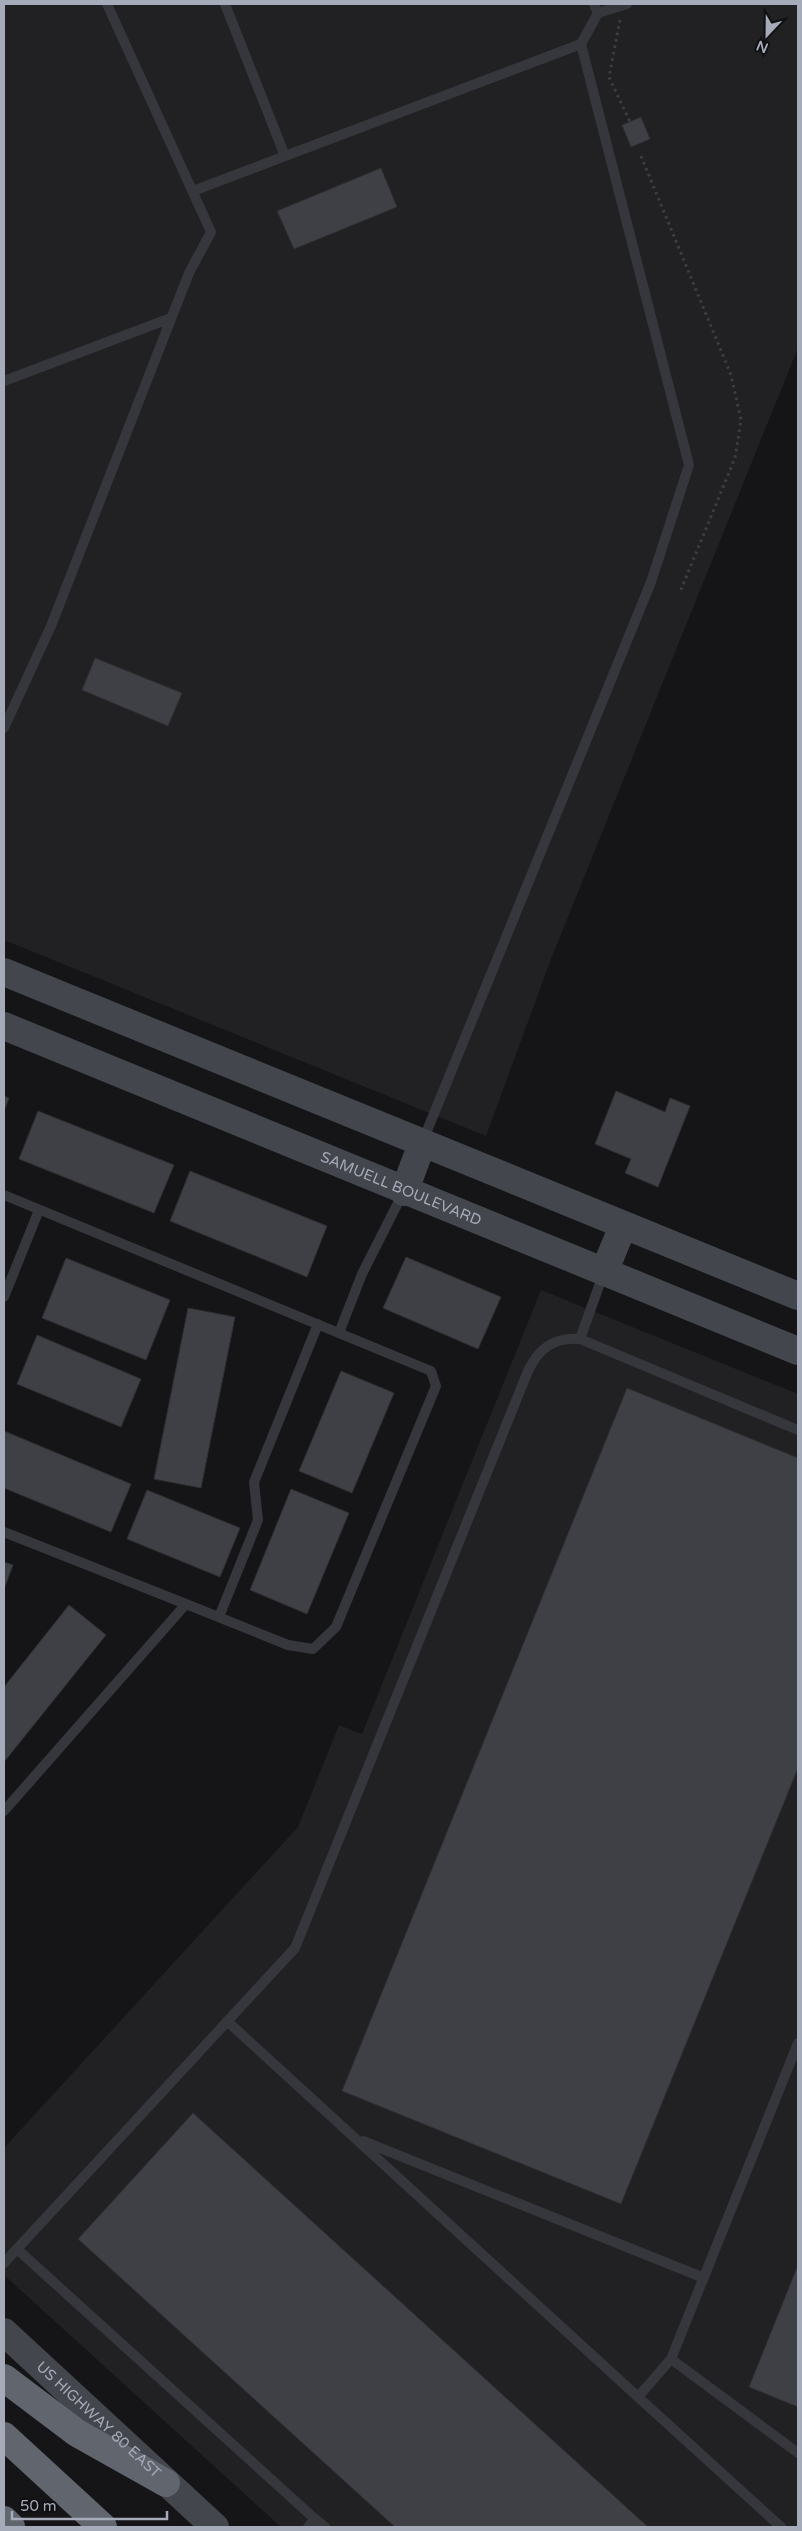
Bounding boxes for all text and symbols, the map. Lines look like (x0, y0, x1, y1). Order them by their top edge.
north arrow (742, 10, 792, 60)
text: N (754, 37, 771, 57)
street label: SAMUELL BOULEVARD (318, 1148, 484, 1229)
street label: US HIGHWAY 80 EAST (33, 2358, 165, 2482)
scale bar (12, 2488, 168, 2520)
text: 50 m (20, 2497, 57, 2515)

